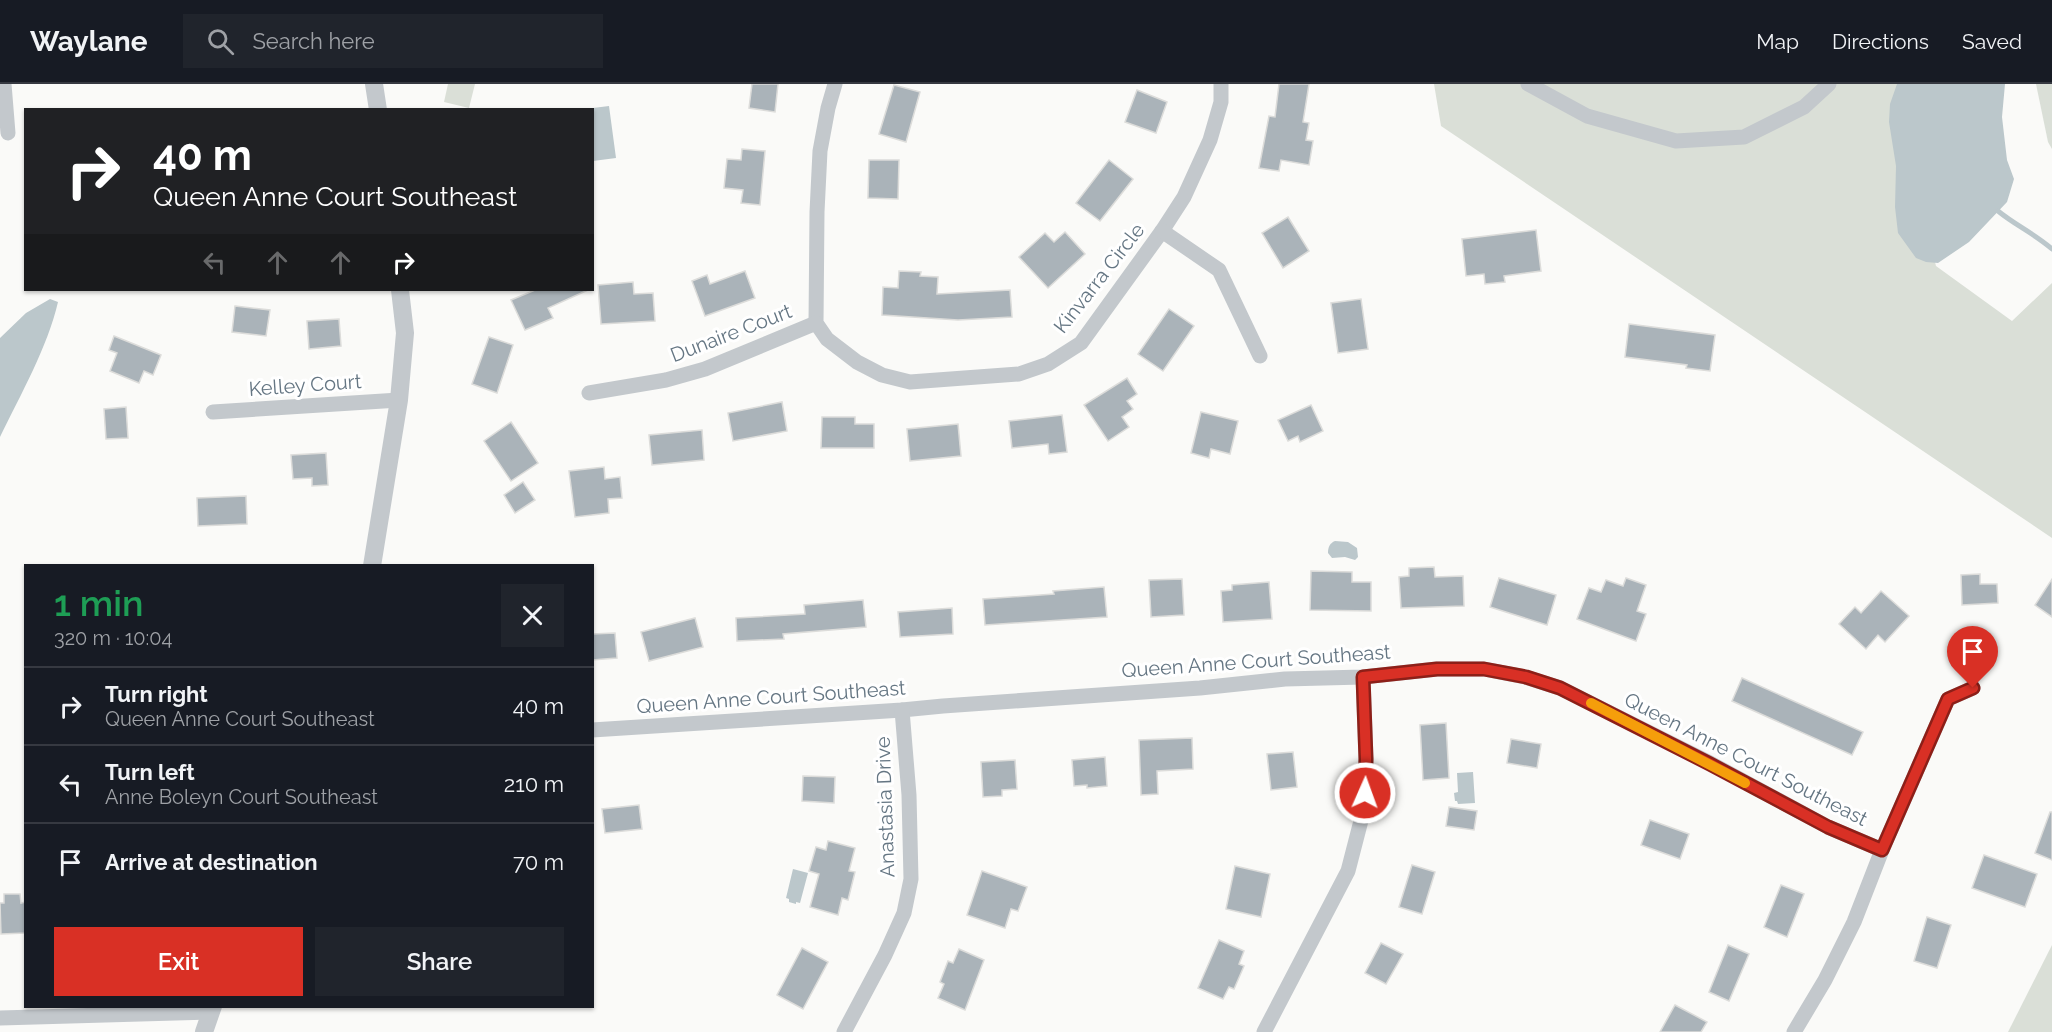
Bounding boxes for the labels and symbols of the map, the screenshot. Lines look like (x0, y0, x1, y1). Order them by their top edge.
street label: Kinvarra Circle (1049, 218, 1150, 338)
street label: Dunaire Court (667, 299, 795, 367)
street label: Kelley Court (248, 369, 362, 401)
pin (1947, 626, 1998, 688)
street label: Queen Anne Court Southeast (1121, 640, 1392, 682)
street label: Queen Anne Court Southeast (636, 676, 907, 718)
street label: Queen Anne Court Southeast (1620, 687, 1872, 831)
street label: Anastasia Drive (871, 736, 899, 878)
position arrow (1333, 761, 1397, 825)

